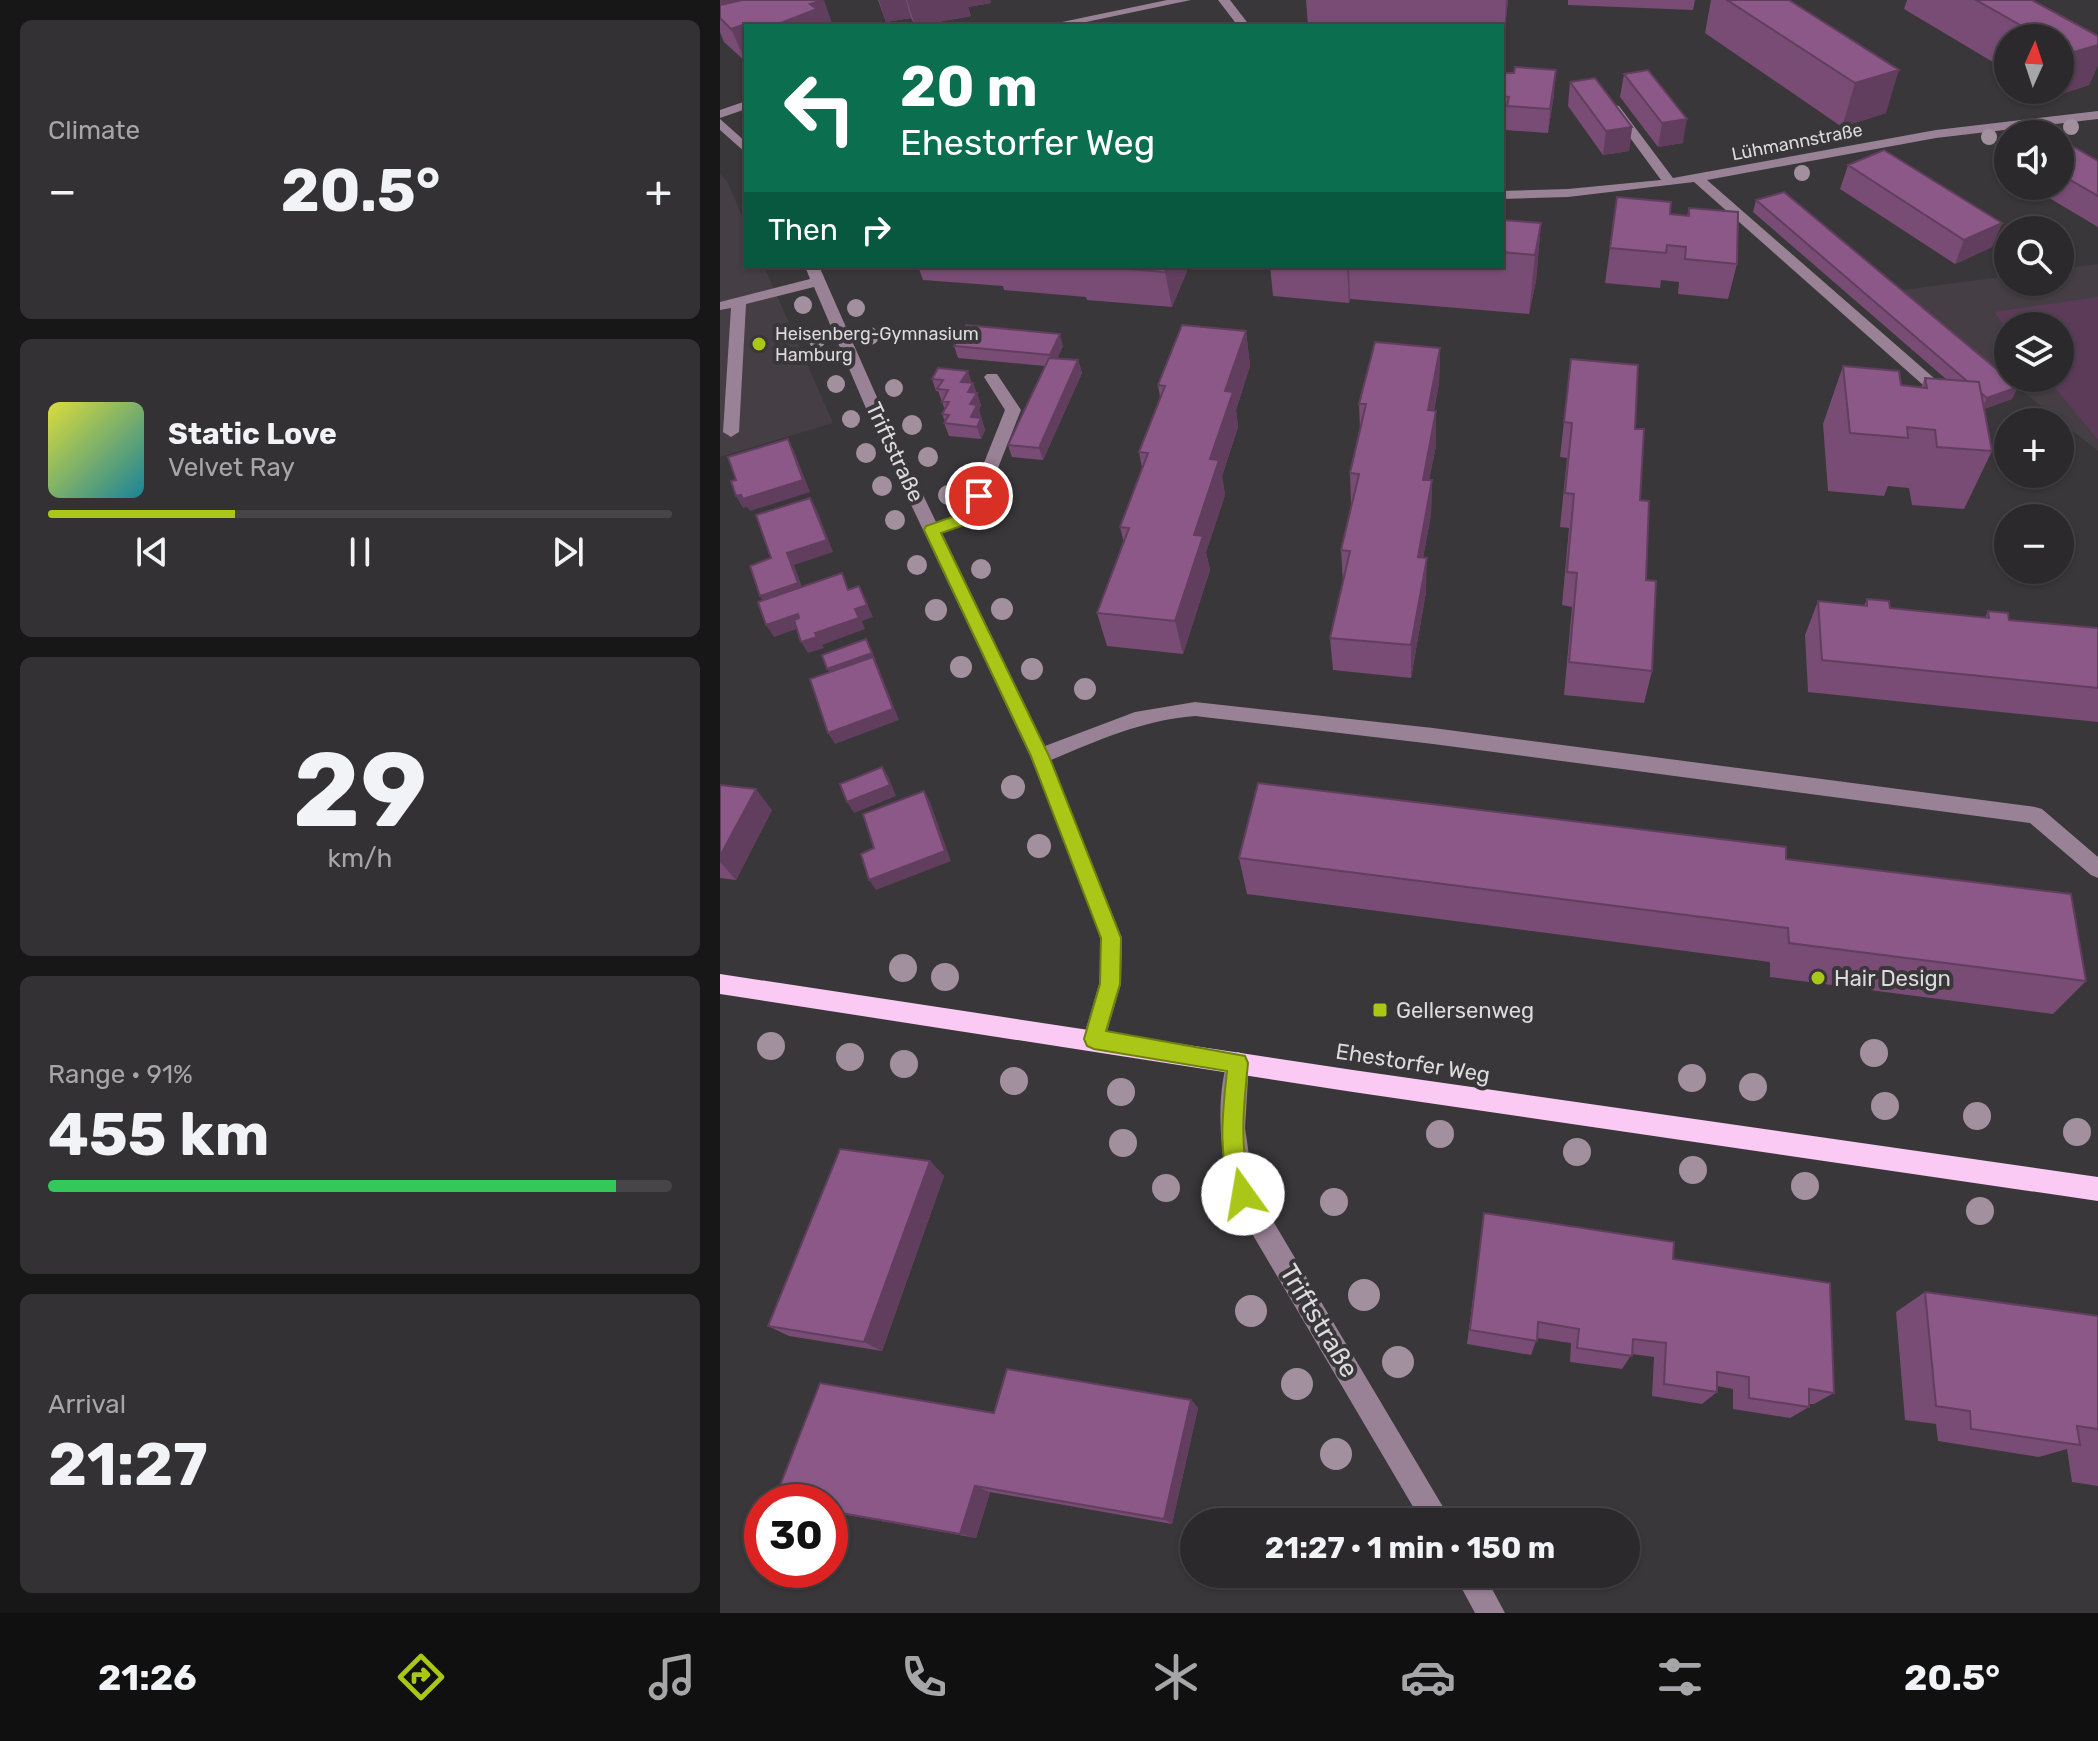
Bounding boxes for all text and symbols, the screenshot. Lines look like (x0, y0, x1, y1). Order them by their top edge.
north arrow (1994, 24, 2074, 104)
map controls (1994, 24, 2074, 584)
text: 20 m (900, 54, 1038, 120)
icon: left (768, 56, 872, 160)
text: Climate (48, 115, 140, 146)
street label: Lühmannstraße (1730, 119, 1864, 165)
button: sound (1994, 120, 2074, 200)
text: Ehestorfer Weg (900, 121, 1155, 164)
text: 20.5° (281, 155, 441, 226)
text: − (48, 165, 77, 217)
text: + (645, 165, 672, 217)
icon: right (854, 208, 898, 252)
text: Then (768, 212, 838, 248)
button: search (1994, 216, 2074, 296)
button: layers (1994, 312, 2074, 392)
place label: Heisenberg-Gymnasium Hamburg (775, 323, 979, 366)
marker: Heisenberg-Gymnasium Hamburg (750, 335, 768, 353)
street label: Triftstraße (860, 398, 930, 506)
button: + (1994, 408, 2074, 488)
text: Static Love (168, 416, 337, 452)
text: Velvet Ray (168, 452, 295, 483)
pin (945, 462, 1013, 530)
icon: arrive (957, 474, 1001, 518)
button: − (1994, 504, 2074, 584)
icon: previous (130, 530, 174, 574)
icon: pause (338, 530, 382, 574)
icon: next (546, 530, 590, 574)
text: 29 (293, 729, 427, 852)
text: km/h (328, 843, 392, 874)
place label: Hair Design (1834, 965, 1951, 992)
marker: Hair Design (1809, 969, 1827, 987)
place label: Gellersenweg (1396, 997, 1534, 1024)
marker: Gellersenweg (1371, 1001, 1389, 1019)
street label: Ehestorfer Weg (1334, 1037, 1492, 1089)
text: Range · 91% (48, 1059, 193, 1090)
text: 455 km (48, 1099, 269, 1170)
position arrow (1201, 1152, 1285, 1236)
street label: Triftstraße (1273, 1259, 1365, 1383)
text: Arrival (48, 1389, 126, 1420)
text: 21:27 (48, 1429, 208, 1500)
speed limit sign: 30 (744, 1484, 848, 1588)
text: 21:27 · 1 min · 150 m (1265, 1530, 1555, 1566)
icon: directions (393, 1649, 449, 1705)
icon: music (644, 1649, 700, 1705)
icon: phone (896, 1649, 952, 1705)
icon: climate (1148, 1649, 1204, 1705)
icon: car (1400, 1649, 1456, 1705)
icon: filters (1652, 1649, 1708, 1705)
text: 21:26 (98, 1656, 197, 1699)
text: 20.5° (1904, 1656, 2000, 1699)

